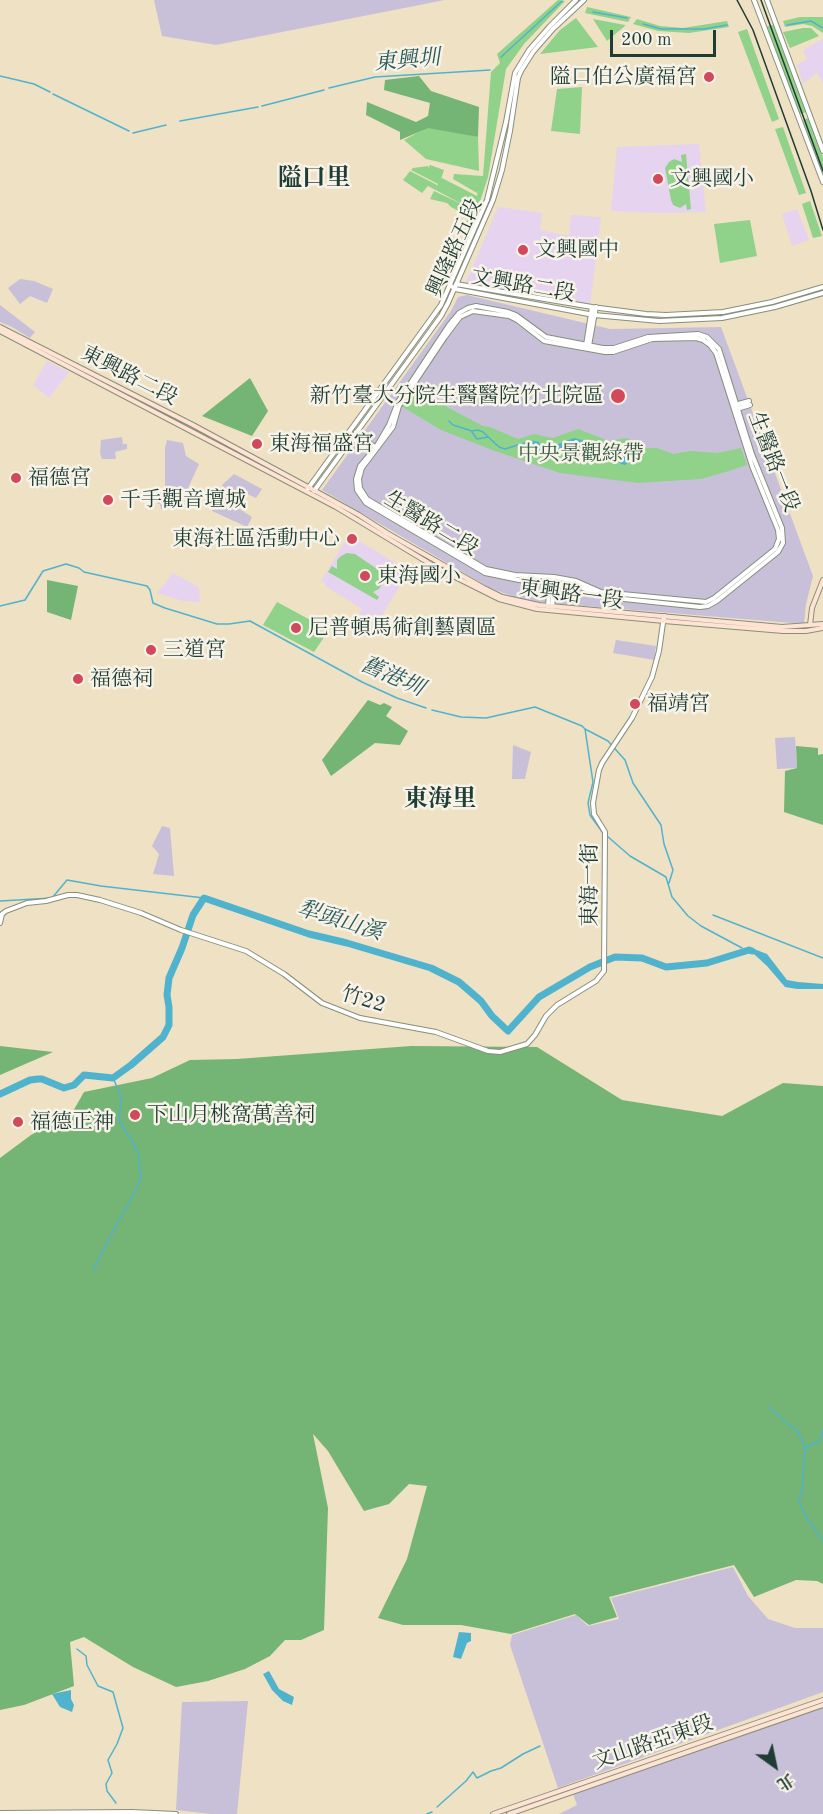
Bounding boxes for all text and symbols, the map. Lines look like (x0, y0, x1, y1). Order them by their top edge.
scale bar (613, 18, 720, 56)
text: 200 m (621, 31, 672, 49)
water label: 東興圳 (373, 45, 441, 77)
place label: 隘口伯公廣福宮 (550, 64, 697, 90)
marker: 隘口伯公廣福宮 (702, 70, 716, 84)
district label: 隘口里 (278, 165, 350, 193)
place label: 文興國小 (670, 166, 754, 192)
marker: 文興國小 (651, 172, 665, 186)
street label: 興隆路五段 (422, 195, 488, 301)
place label: 文興國中 (535, 237, 619, 263)
marker: 文興國中 (516, 243, 530, 257)
street label: 文興路二段 (469, 264, 577, 308)
street label: 東興路二段 (77, 341, 181, 411)
place label: 新竹臺大分院生醫醫院竹北院區 (310, 383, 604, 409)
marker: 新竹臺大分院生醫醫院竹北院區 (609, 387, 627, 405)
street label: 生醫路一段 (742, 408, 804, 516)
place label: 東海福盛宮 (269, 431, 374, 457)
marker: 東海福盛宮 (250, 437, 264, 451)
park label: 中央景觀綠帶 (518, 441, 644, 467)
place label: 福德宮 (28, 465, 91, 491)
marker: 福德宮 (9, 471, 23, 485)
street label: 生醫路二段 (380, 486, 482, 562)
place label: 千手觀音壇城 (120, 487, 246, 513)
marker: 千手觀音壇城 (101, 493, 115, 507)
place label: 東海社區活動中心 (172, 526, 340, 552)
marker: 東海社區活動中心 (345, 532, 359, 546)
place label: 東海國小 (377, 563, 461, 589)
marker: 東海國小 (358, 569, 372, 583)
street label: 東興路一段 (517, 575, 625, 615)
place label: 尼普頓馬術創藝園區 (308, 615, 497, 641)
marker: 尼普頓馬術創藝園區 (289, 621, 303, 635)
place label: 三道宮 (163, 637, 226, 663)
marker: 三道宮 (144, 643, 158, 657)
water label: 舊港圳 (356, 652, 428, 702)
place label: 福德祠 (90, 666, 153, 692)
marker: 福德祠 (71, 672, 85, 686)
place label: 福靖宮 (647, 691, 710, 717)
marker: 福靖宮 (628, 697, 642, 711)
district label: 東海里 (404, 786, 476, 814)
street label: 東海一街 (577, 843, 603, 927)
water label: 犁頭山溪 (294, 896, 386, 946)
street label: 竹22 (338, 981, 388, 1019)
place label: 下山月桃窩萬善祠 (147, 1102, 315, 1128)
marker: 下山月桃窩萬善祠 (128, 1108, 142, 1122)
place label: 福德正神 (30, 1109, 114, 1135)
marker: 福德正神 (11, 1115, 25, 1129)
street label: 文山路亞東段 (589, 1711, 717, 1775)
north arrow (745, 1736, 805, 1796)
text: 北 (774, 1770, 796, 1792)

